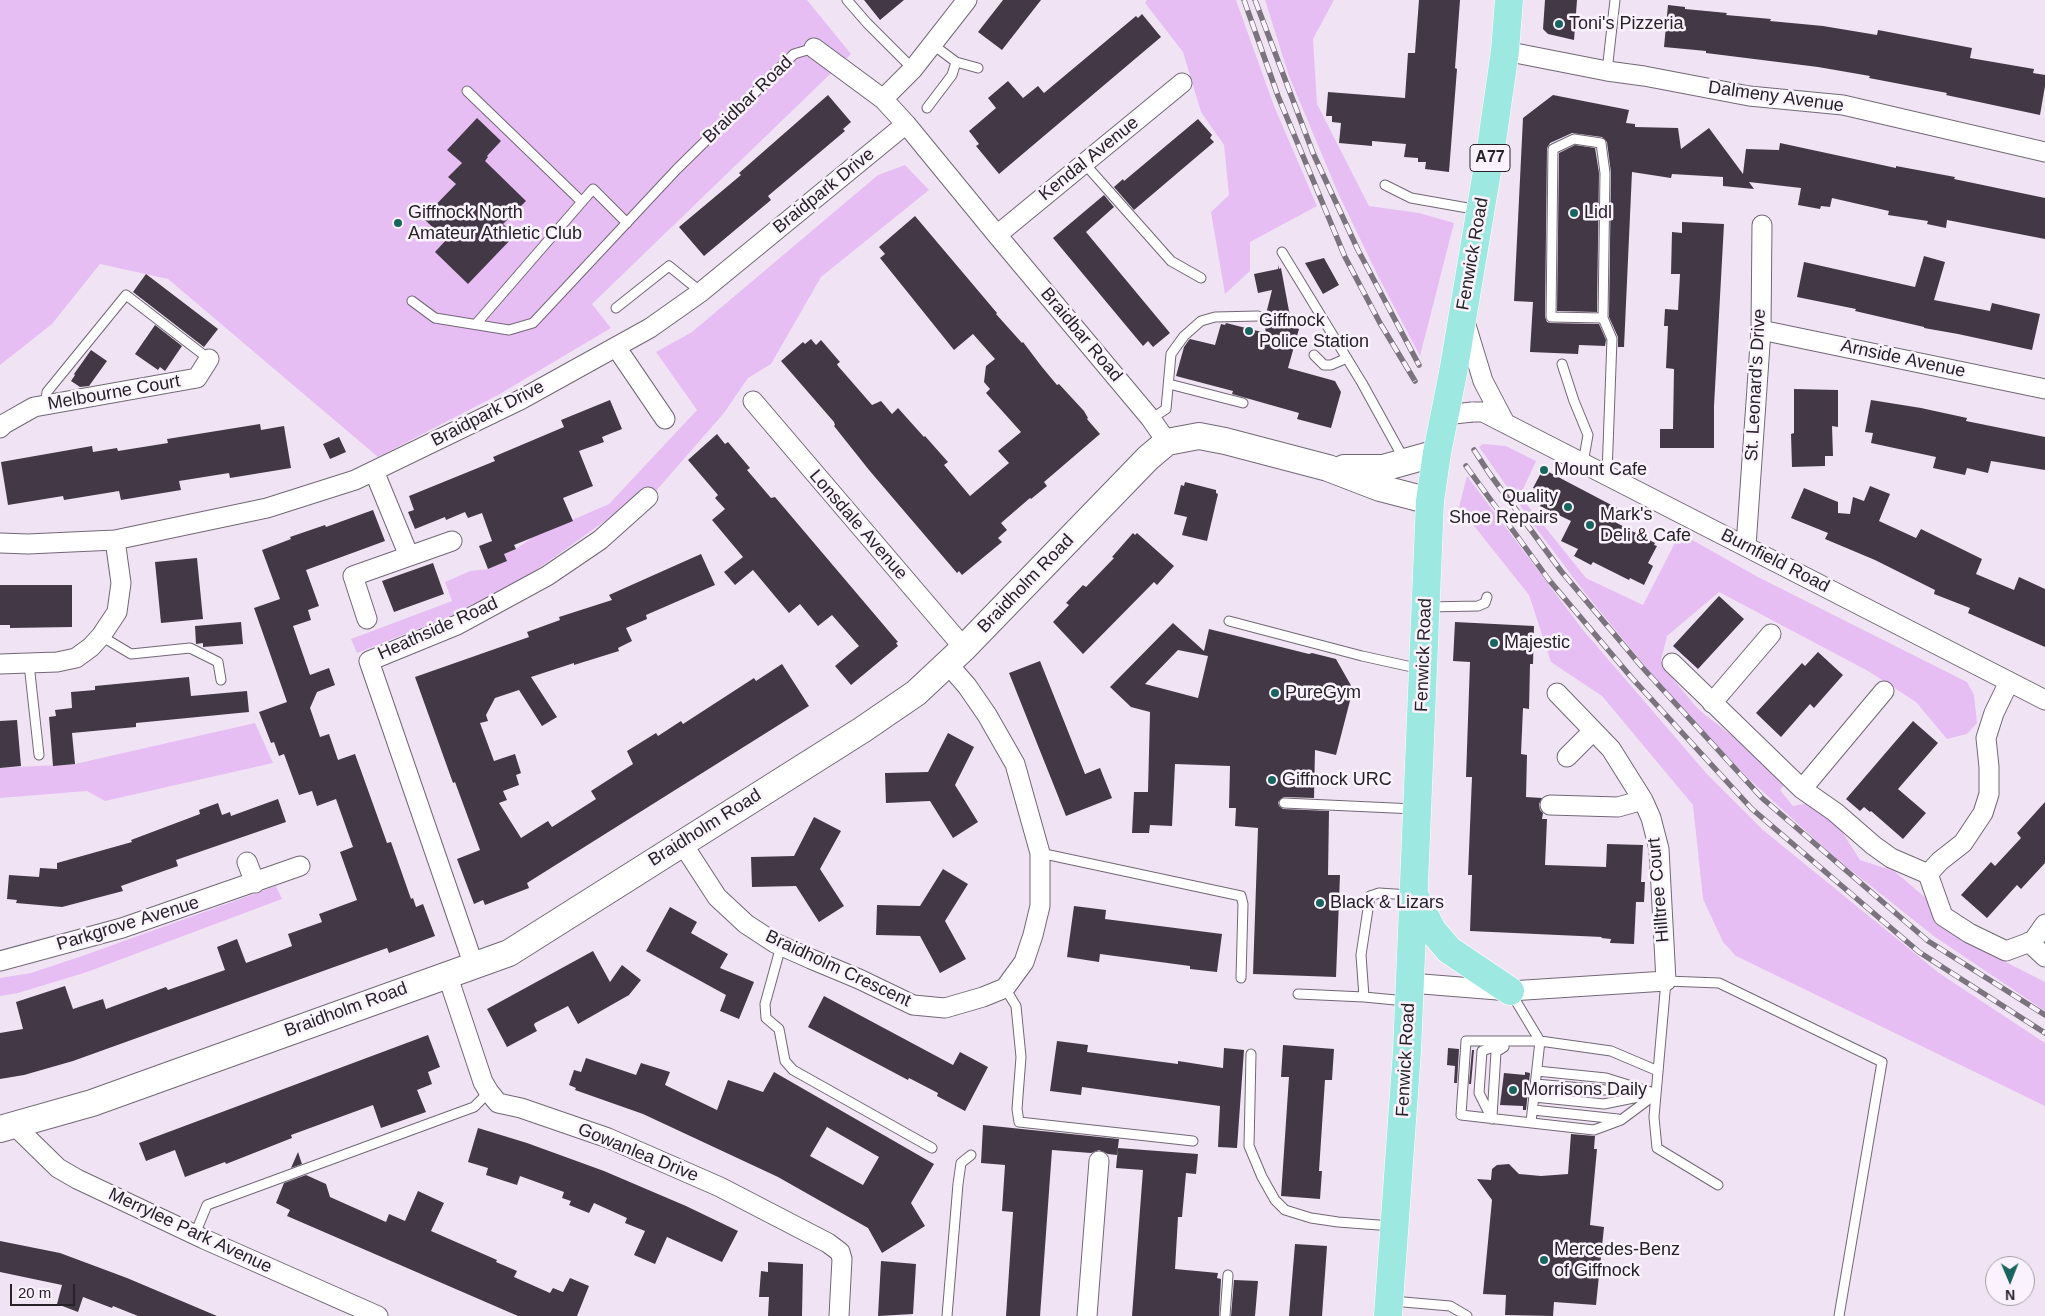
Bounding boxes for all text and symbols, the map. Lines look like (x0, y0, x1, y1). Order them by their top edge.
place label: Toni's Pizzeria (1569, 13, 1683, 35)
marker: Toni's Pizzeria (1553, 18, 1565, 30)
street label: Braidbar Road (699, 52, 797, 148)
street label: Dalmeny Avenue (1707, 77, 1845, 117)
street label: Kendal Avenue (1035, 112, 1143, 206)
street label: Braidpark Drive (769, 144, 879, 238)
road number: A77 (1470, 144, 1510, 172)
street label: Fenwick Road (1452, 196, 1494, 312)
place label: Giffnock North Amateur Athletic Club (408, 202, 582, 244)
place label: Lidl (1584, 202, 1612, 224)
marker: Lidl (1568, 207, 1580, 219)
marker: Giffnock North Amateur Athletic Club (392, 217, 404, 229)
street label: Braidbar Road (1035, 284, 1127, 386)
street label: St. Leonard's Drive (1741, 308, 1771, 462)
place label: Giffnock Police Station (1259, 310, 1369, 352)
marker: Giffnock Police Station (1243, 325, 1255, 337)
street label: Arnside Avenue (1839, 335, 1967, 383)
street label: Melbourne Court (46, 371, 182, 415)
street label: Braidpark Drive (428, 376, 548, 452)
place label: Mount Cafe (1554, 459, 1647, 481)
marker: Mount Cafe (1538, 464, 1550, 476)
street label: Lonsdale Avenue (804, 466, 912, 584)
place label: Quality Shoe Repairs (1449, 486, 1558, 528)
marker: Quality Shoe Repairs (1562, 501, 1574, 513)
place label: Mark's Deli & Cafe (1600, 504, 1691, 546)
marker: Mark's Deli & Cafe (1584, 519, 1596, 531)
street label: Burnfield Road (1717, 524, 1833, 598)
street label: Braidholm Road (973, 530, 1079, 638)
street label: Heathside Road (375, 593, 501, 665)
street label: Fenwick Road (1411, 598, 1437, 712)
place label: Majestic (1504, 632, 1570, 654)
marker: Majestic (1488, 637, 1500, 649)
place label: PureGym (1285, 682, 1361, 704)
marker: PureGym (1269, 687, 1281, 699)
place label: Giffnock URC (1282, 769, 1392, 791)
marker: Giffnock URC (1266, 774, 1278, 786)
street label: Braidholm Road (645, 785, 765, 871)
street label: Hilltree Court (1644, 837, 1674, 943)
street label: Parkgrove Avenue (54, 892, 202, 956)
place label: Black & Lizars (1330, 892, 1444, 914)
marker: Black & Lizars (1314, 897, 1326, 909)
street label: Braidholm Crescent (762, 926, 914, 1012)
street label: Braidholm Road (282, 978, 410, 1042)
street label: Fenwick Road (1392, 1002, 1420, 1118)
place label: Morrisons Daily (1523, 1079, 1647, 1101)
marker: Morrisons Daily (1507, 1084, 1519, 1096)
street label: Gowanlea Drive (575, 1119, 701, 1187)
street label: Merrylee Park Avenue (105, 1184, 275, 1278)
place label: Mercedes-Benz of Giffnock (1554, 1239, 1680, 1282)
marker: Mercedes-Benz of Giffnock (1538, 1254, 1550, 1266)
north arrow (1985, 1256, 2035, 1306)
scale bar (12, 1274, 78, 1306)
text: 20 m (18, 1284, 51, 1301)
text: N (2005, 1287, 2015, 1303)

